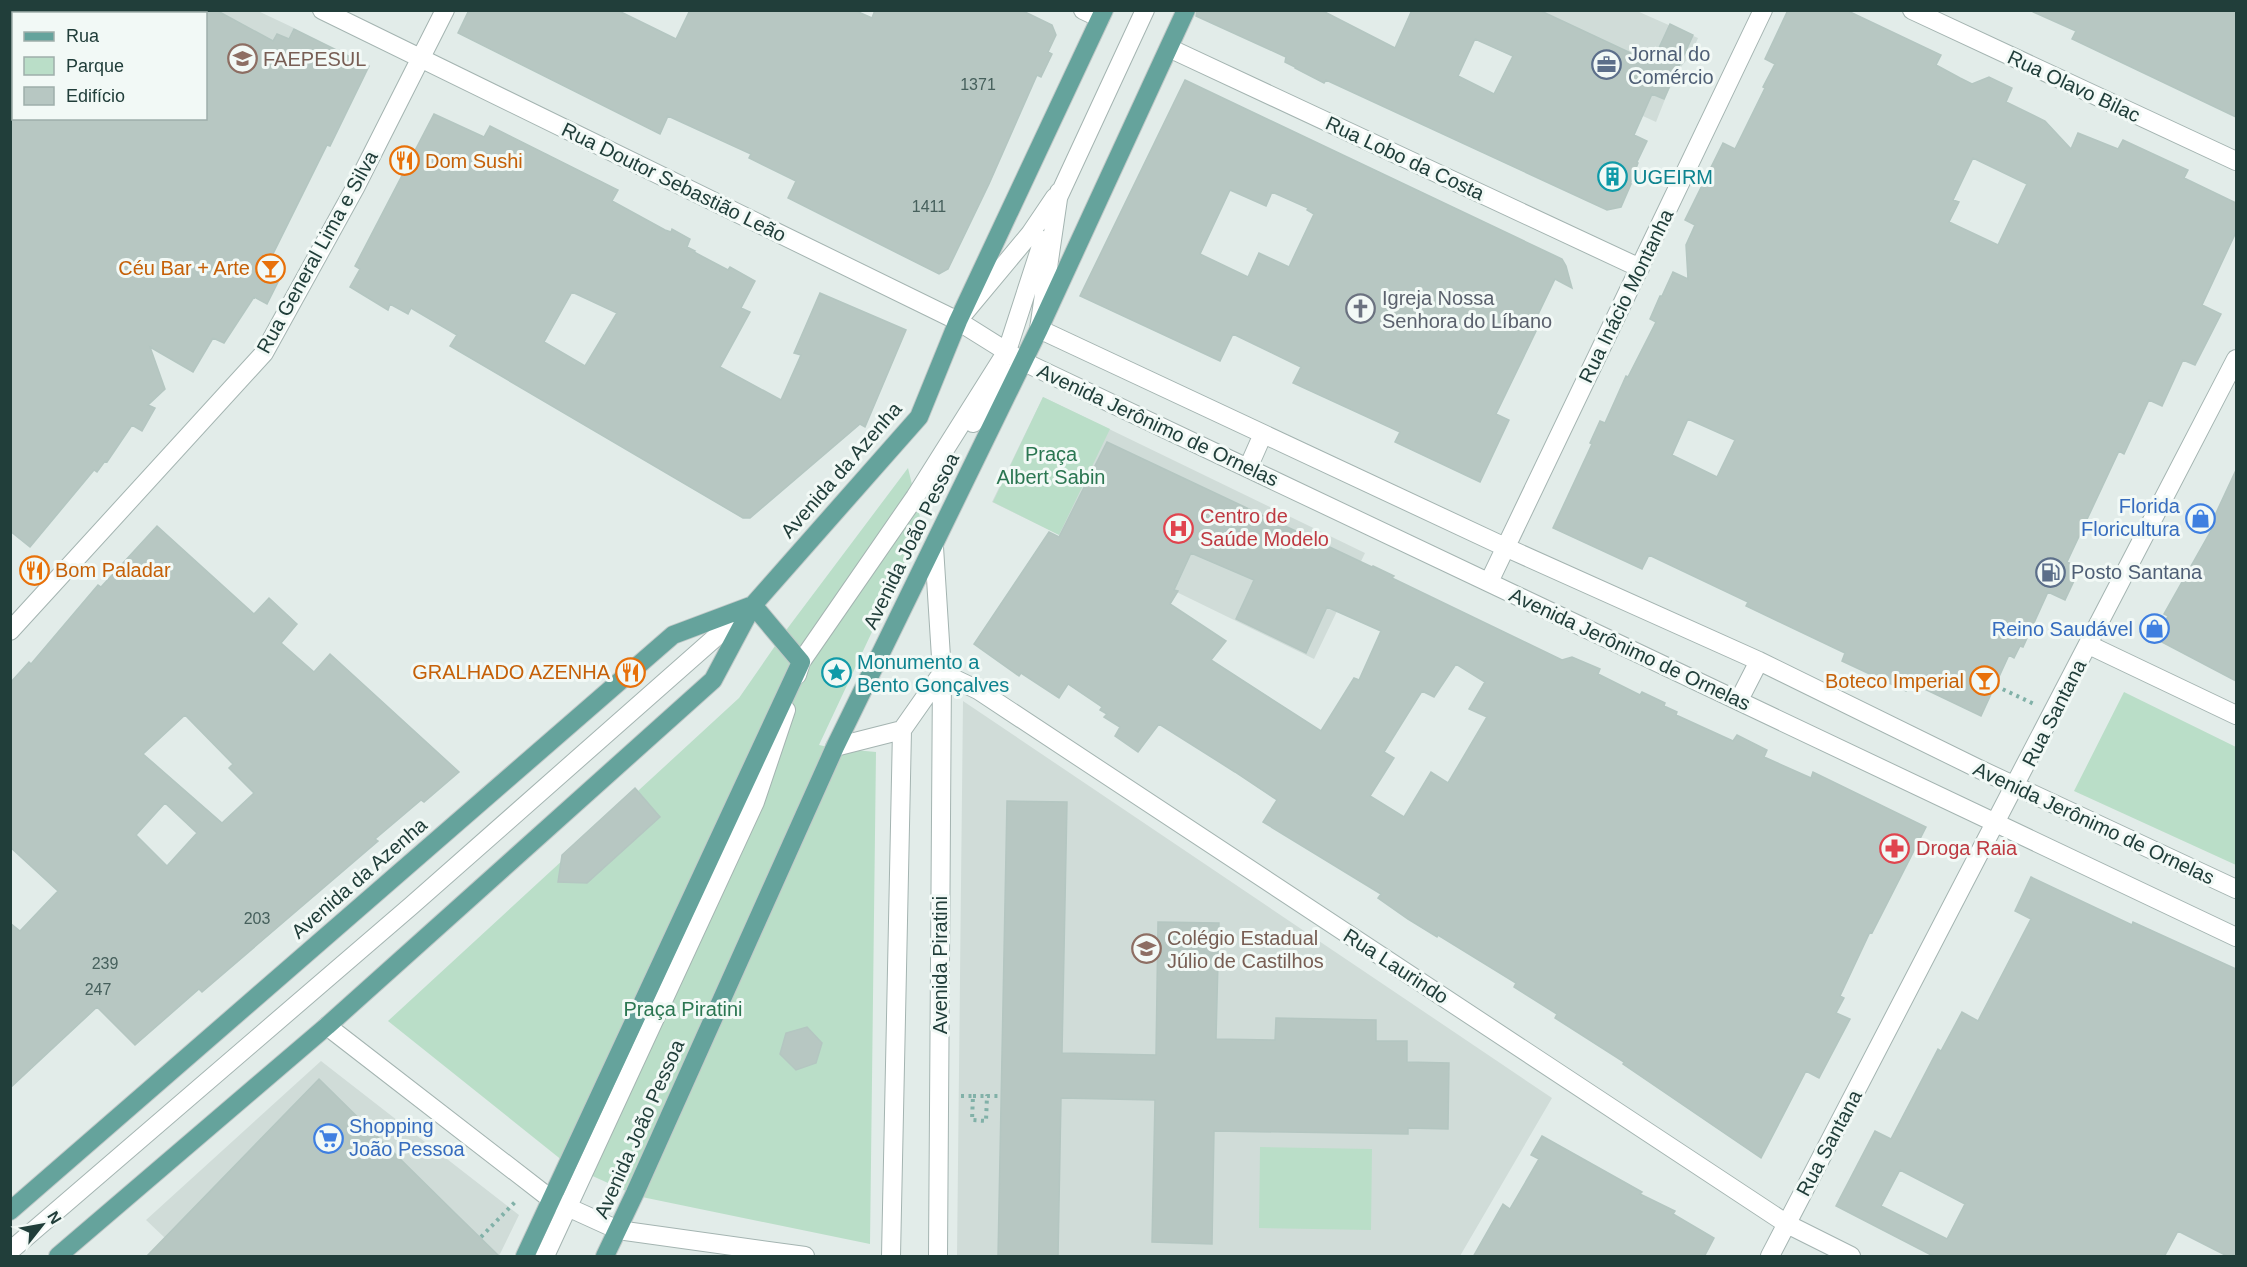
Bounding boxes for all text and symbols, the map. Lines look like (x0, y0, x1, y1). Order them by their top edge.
legend (12, 12, 207, 120)
text: Rua (66, 26, 100, 46)
school or university icon: FAEPESUL (226, 43, 258, 75)
place label: Jornal do Comércio (1628, 43, 1714, 88)
street label: Rua Olavo Bilac (2004, 46, 2144, 126)
place label: FAEPESUL (263, 48, 366, 70)
office icon: Jornal do Comércio (1591, 49, 1623, 81)
text: Parque (66, 56, 124, 76)
house number: 1371 (960, 76, 996, 93)
text: Edifício (66, 86, 125, 106)
street label: Rua Lobo da Costa (1322, 112, 1489, 205)
street label: Rua Doutor Sebastião Leão (558, 118, 790, 246)
restaurant icon: Dom Sushi (388, 145, 420, 177)
street label: Rua General Lima e Silva (252, 146, 382, 357)
place label: Dom Sushi (425, 150, 523, 172)
building icon: UGEIRM (1596, 161, 1628, 193)
place label: UGEIRM (1633, 166, 1713, 188)
house number: 1411 (912, 198, 946, 215)
street label: Rua Inácio Montanha (1574, 205, 1678, 386)
bar icon: Céu Bar + Arte (255, 252, 287, 284)
place label: Céu Bar + Arte (118, 257, 250, 279)
place label: Igreja Nossa Senhora do Líbano (1382, 287, 1552, 332)
church icon: Igreja Nossa Senhora do Líbano (1345, 293, 1377, 325)
street label: Avenida Jerônimo de Ornelas (1034, 359, 1282, 491)
street label: Avenida da Azenha (776, 397, 906, 542)
park label: Praça Albert Sabin (997, 443, 1105, 488)
street label: Avenida João Pessoa (859, 449, 964, 633)
place label: Florida Floricultura (2081, 495, 2181, 540)
shop icon: Florida Floricultura (2185, 502, 2217, 534)
place label: Centro de Saúde Modelo (1200, 505, 1329, 550)
hospital icon: Centro de Saúde Modelo (1163, 512, 1195, 544)
restaurant icon: Bom Paladar (18, 554, 50, 586)
fuel station icon: Posto Santana (2034, 556, 2066, 588)
place label: Bom Paladar (55, 559, 171, 581)
place label: Posto Santana (2071, 561, 2203, 583)
street label: Avenida Jerônimo de Ornelas (1506, 583, 1754, 715)
shop icon: Reino Saudável (2138, 613, 2170, 645)
place label: Reino Saudável (1992, 618, 2133, 640)
place label: Monumento a Bento Gonçalves (857, 651, 1009, 696)
street label: Rua Santana (2018, 655, 2091, 770)
restaurant icon: GRALHADO AZENHA (615, 656, 647, 688)
place icon: Monumento a Bento Gonçalves (820, 657, 852, 689)
place label: GRALHADO AZENHA (412, 661, 611, 683)
bar icon: Boteco Imperial (1969, 665, 2001, 697)
place label: Boteco Imperial (1825, 670, 1964, 692)
street label: Avenida Jerônimo de Ornelas (1970, 757, 2218, 889)
street label: Avenida da Azenha (287, 813, 432, 943)
pharmacy icon: Droga Raia (1879, 832, 1911, 864)
place label: Droga Raia (1916, 837, 2018, 859)
street label: Avenida Piratini (929, 896, 951, 1034)
house number: 203 (244, 910, 270, 927)
street label: Rua Laurindo (1340, 924, 1452, 1008)
place label: Colégio Estadual Júlio de Castilhos (1167, 927, 1324, 972)
school or university icon: Colégio Estadual Júlio de Castilhos (1130, 933, 1162, 965)
house number: 239 (92, 955, 118, 972)
house number: 247 (85, 981, 111, 998)
park label: Praça Piratini (624, 998, 742, 1020)
street label: Avenida João Pessoa (590, 1036, 689, 1222)
street label: Rua Santana (1792, 1086, 1867, 1200)
place label: Shopping João Pessoa (349, 1115, 466, 1160)
supermarket icon: Shopping João Pessoa (312, 1122, 344, 1154)
north arrow (12, 1195, 72, 1255)
text: N (44, 1208, 65, 1227)

